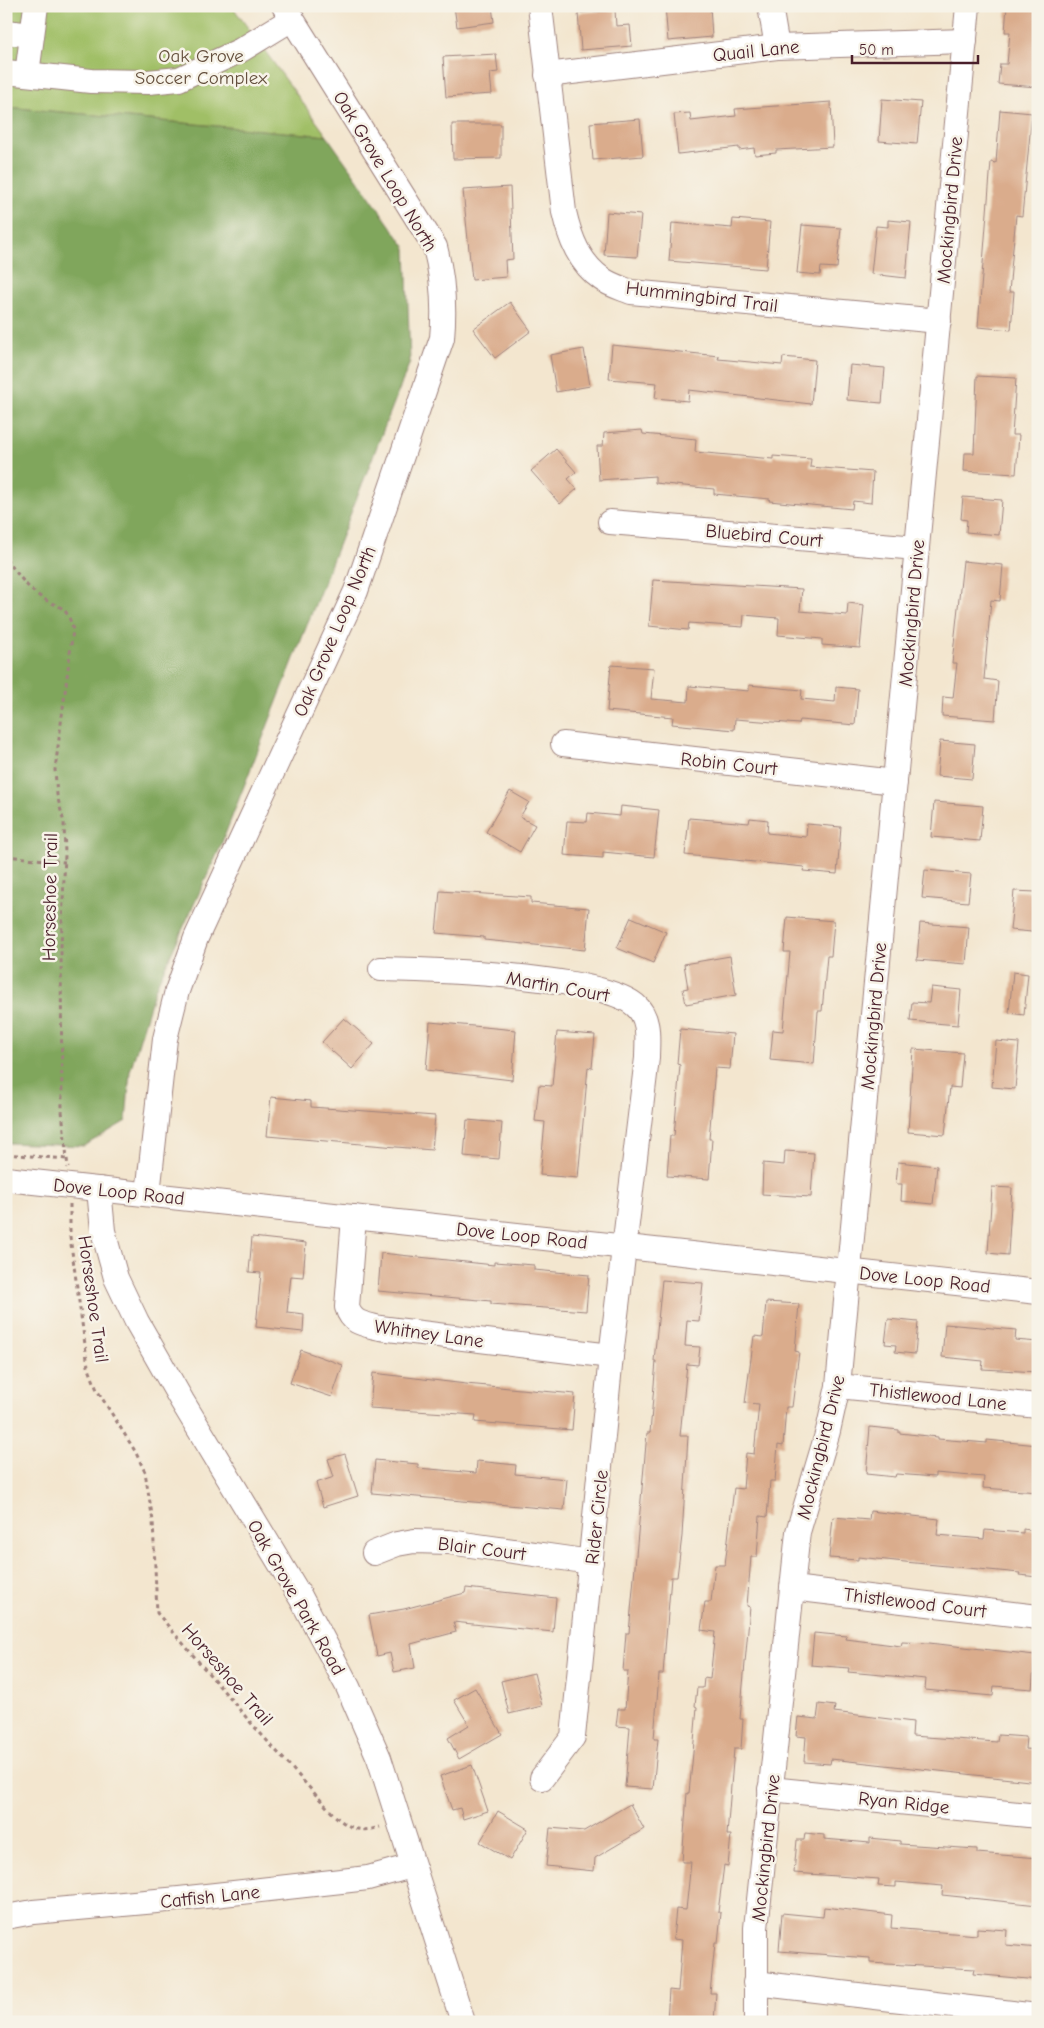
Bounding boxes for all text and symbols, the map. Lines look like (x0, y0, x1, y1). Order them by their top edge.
scale bar (852, 32, 978, 64)
street label: Quail Lane (712, 36, 800, 66)
text: 50 m (859, 41, 894, 59)
park label: Oak Grove Soccer Complex (135, 45, 268, 89)
street label: Oak Grove Loop North (329, 87, 442, 256)
street label: Mockingbird Drive (933, 135, 967, 285)
street label: Hummingbird Trail (625, 277, 779, 317)
street label: Bluebird Court (704, 520, 824, 552)
street label: Mockingbird Drive (895, 538, 929, 688)
street label: Oak Grove Loop North (289, 543, 381, 720)
street label: Robin Court (680, 748, 779, 780)
street label: Horseshoe Trail (38, 833, 62, 961)
street label: Mockingbird Drive (857, 941, 891, 1091)
street label: Martin Court (505, 967, 612, 1007)
street label: Dove Loop Road (52, 1174, 186, 1210)
street label: Dove Loop Road (455, 1218, 589, 1254)
street label: Horseshoe Trail (73, 1234, 113, 1364)
street label: Dove Loop Road (858, 1262, 992, 1298)
street label: Whitney Lane (373, 1315, 485, 1353)
street label: Mockingbird Drive (792, 1373, 850, 1522)
street label: Thistlewood Lane (868, 1379, 1008, 1415)
street label: Rider Circle (581, 1469, 613, 1565)
street label: Oak Grove Park Road (243, 1516, 350, 1679)
street label: Blair Court (437, 1533, 528, 1565)
street label: Thistlewood Court (842, 1583, 988, 1623)
street label: Horseshoe Trail (177, 1619, 278, 1730)
street label: Mockingbird Drive (747, 1773, 785, 1923)
street label: Ryan Ridge (857, 1787, 951, 1819)
street label: Catfish Lane (159, 1881, 261, 1913)

